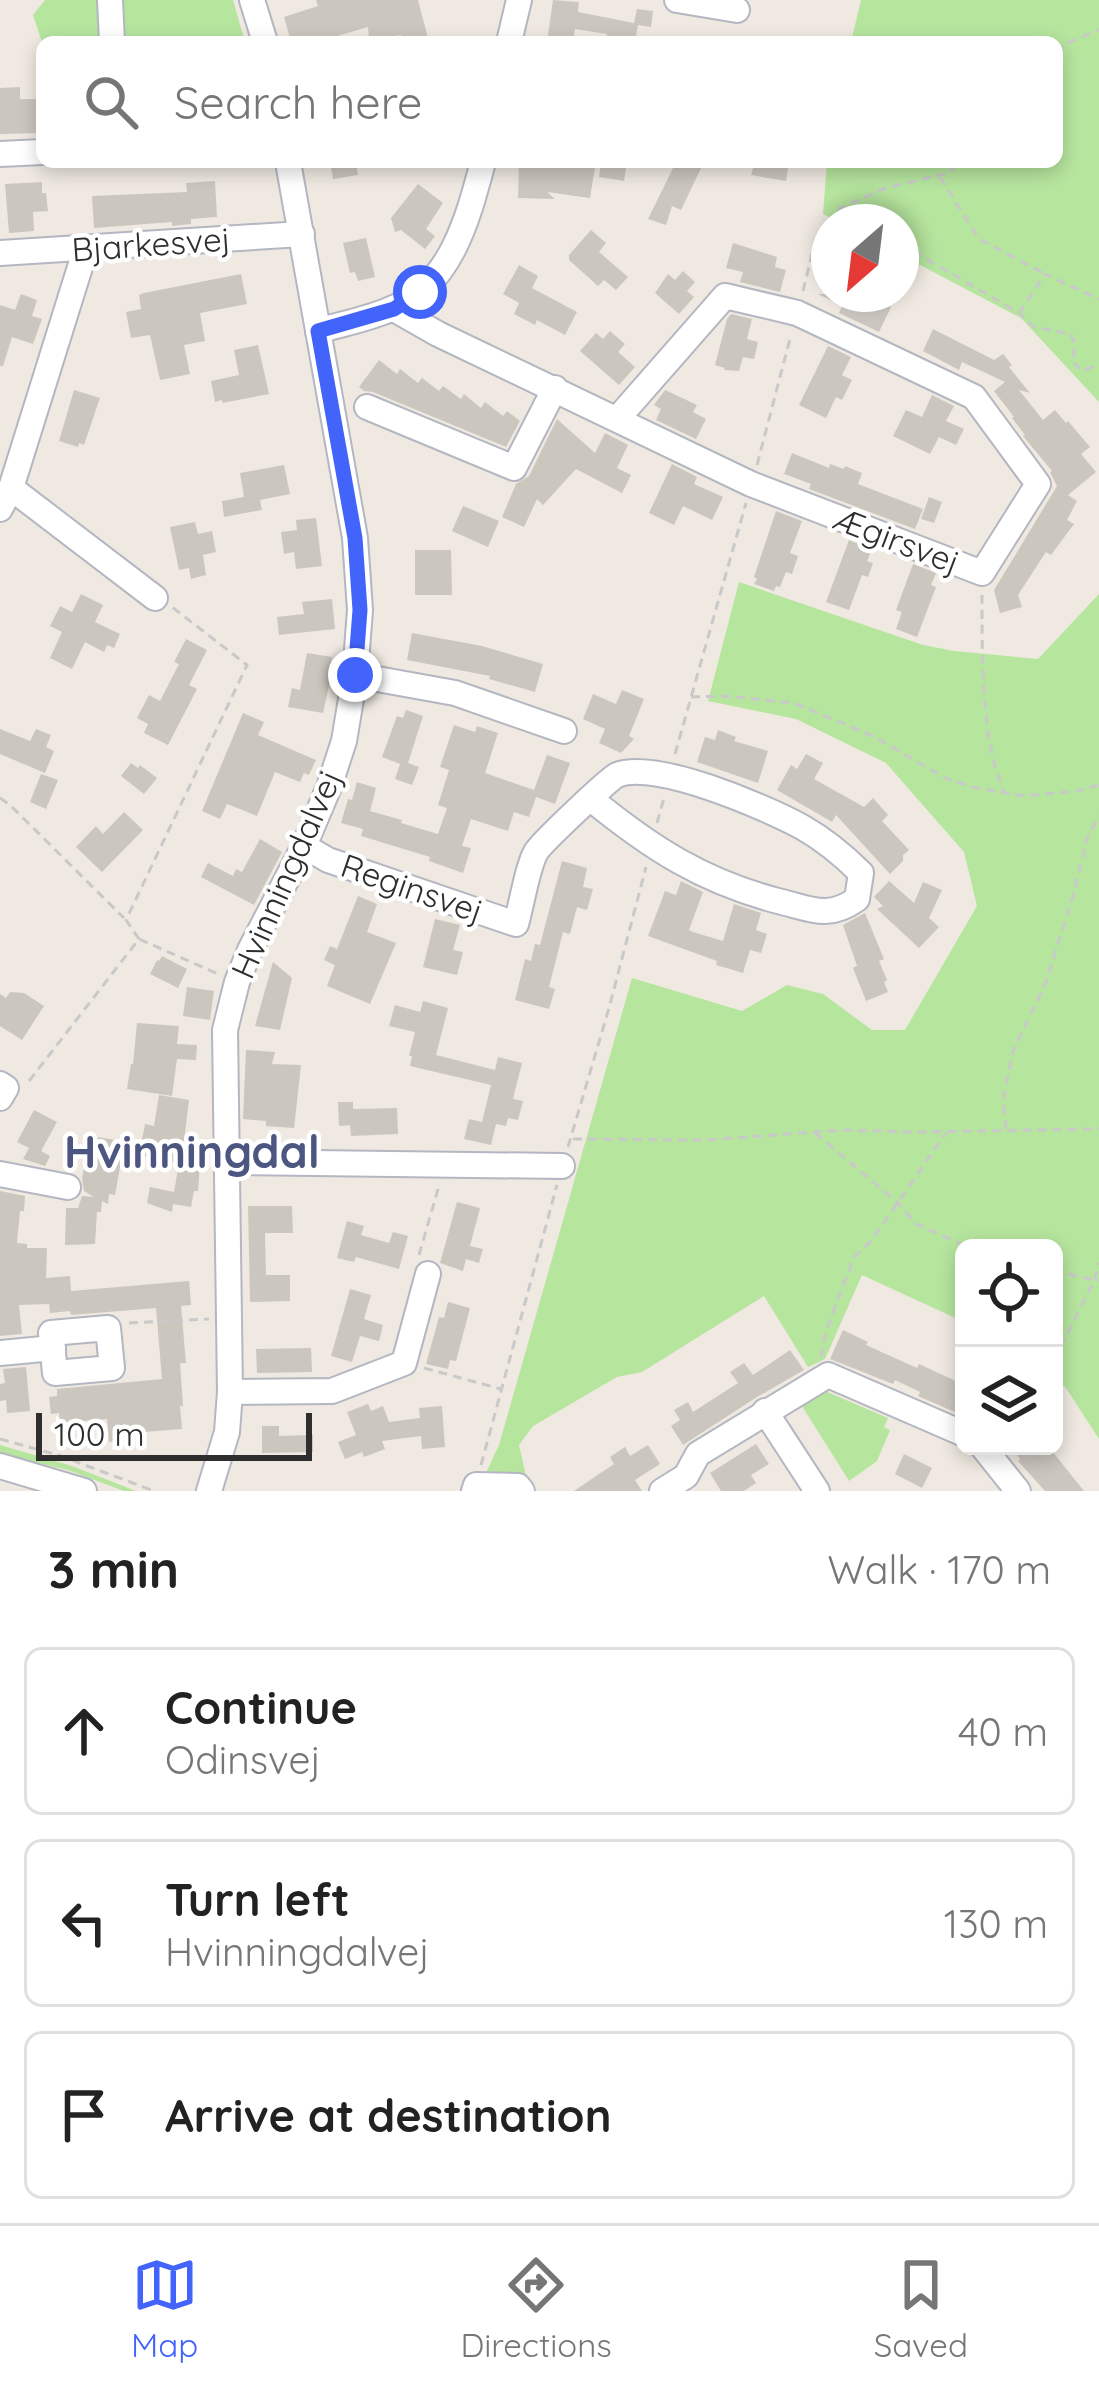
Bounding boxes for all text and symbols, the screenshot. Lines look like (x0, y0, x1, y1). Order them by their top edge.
search box (36, 36, 1063, 168)
icon: search (78, 69, 144, 135)
text: Search here (174, 74, 422, 130)
north arrow (811, 204, 919, 312)
street label: Bjarkesvej (70, 218, 232, 269)
route start (393, 265, 447, 319)
street label: Ægirsvej (829, 497, 966, 582)
route end (328, 648, 382, 702)
street label: Hvinningdalvej (221, 763, 350, 985)
street label: Reginsvej (336, 844, 489, 931)
district label: Hvinningdal (64, 1123, 320, 1179)
map controls (955, 1239, 1063, 1455)
button: locate (955, 1239, 1063, 1347)
button: layers (955, 1347, 1063, 1455)
scale bar (36, 1407, 312, 1460)
text: 100 m (54, 1413, 145, 1454)
text: 3 min (48, 1537, 179, 1601)
text: Walk · 170 m (827, 1545, 1051, 1594)
text: Continue (165, 1679, 357, 1735)
icon: ahead (51, 1698, 117, 1764)
text: 40 m (958, 1707, 1048, 1756)
text: Odinsvej (165, 1735, 321, 1784)
text: Turn left (165, 1871, 350, 1927)
icon: left (51, 1890, 117, 1956)
text: 130 m (944, 1899, 1048, 1948)
text: Hvinningdalvej (165, 1927, 430, 1976)
icon: arrive (51, 2082, 117, 2148)
text: Arrive at destination (165, 2087, 611, 2143)
tab: Map (131, 2252, 198, 2365)
tab: Directions (460, 2252, 612, 2365)
tab: Saved (874, 2252, 968, 2365)

